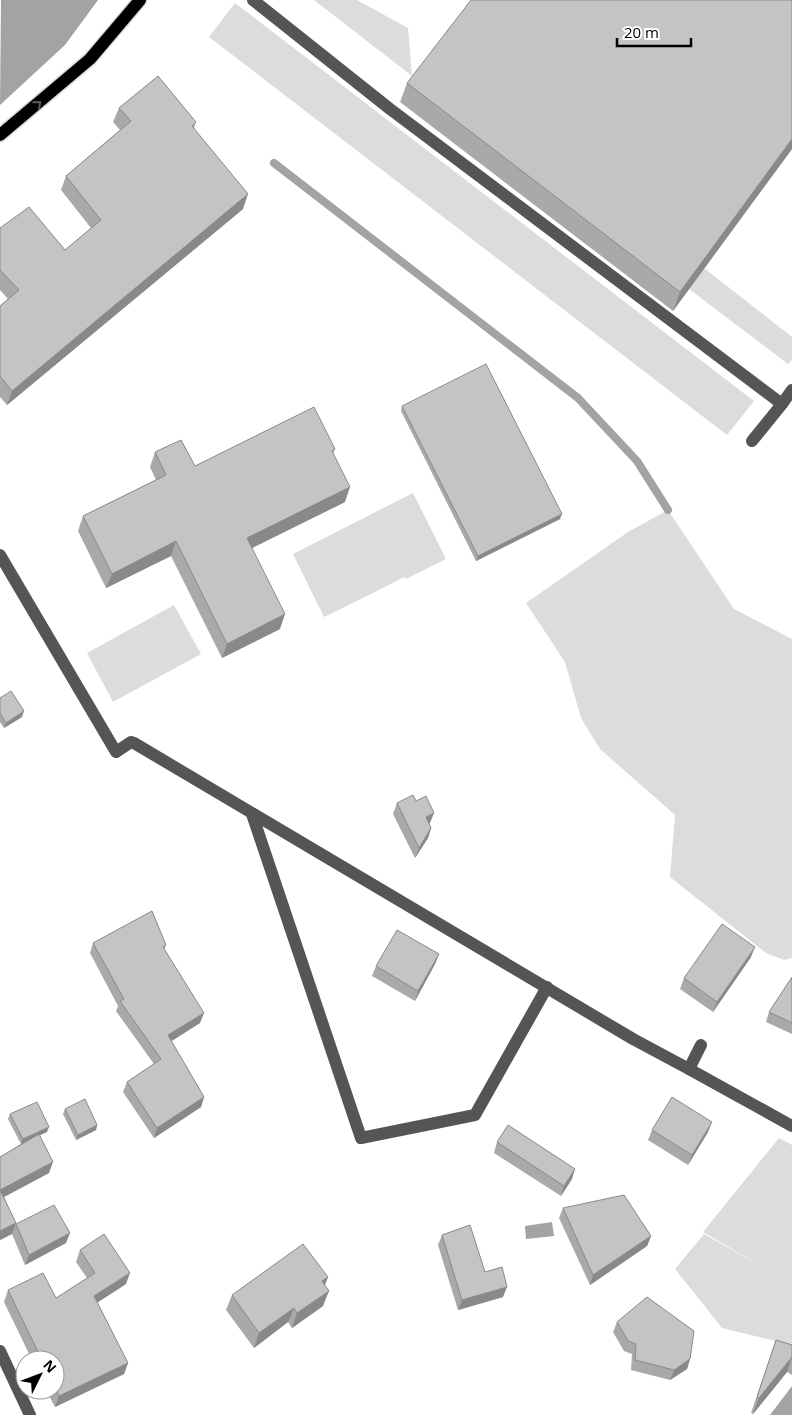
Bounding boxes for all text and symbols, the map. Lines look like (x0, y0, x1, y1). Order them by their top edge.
scale bar (617, 15, 691, 47)
text: 20 m (624, 22, 659, 42)
one-way arrow (32, 101, 41, 110)
north arrow (15, 1350, 65, 1400)
text: N (39, 1355, 61, 1377)

